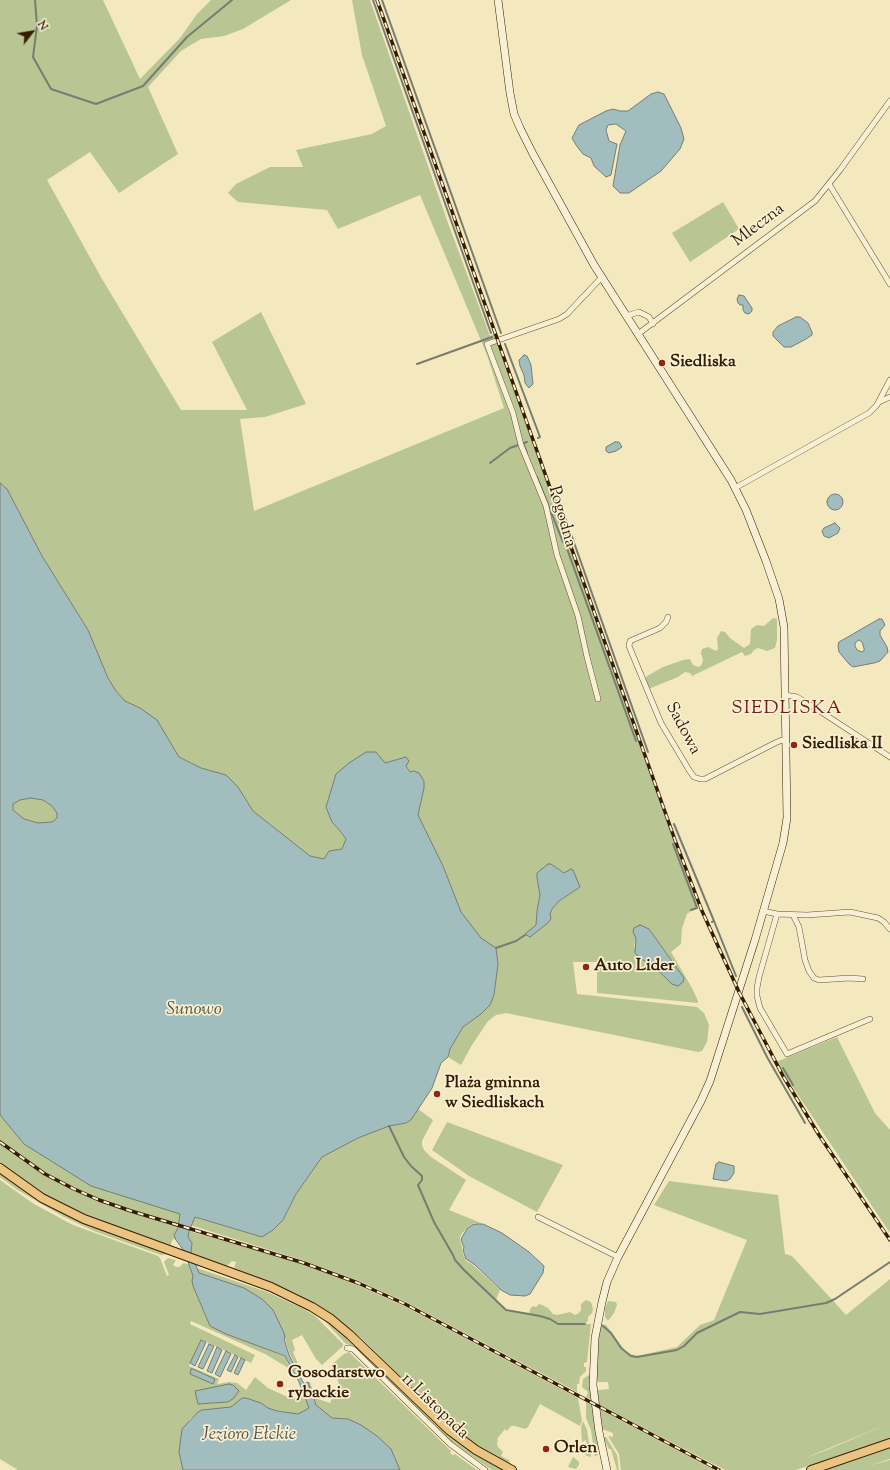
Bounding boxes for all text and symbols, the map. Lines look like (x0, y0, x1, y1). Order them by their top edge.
north arrow (12, 12, 52, 52)
text: N (33, 18, 51, 34)
street label: Mleczna (729, 200, 789, 252)
place label: Siedliska (670, 353, 736, 373)
marker: Siedliska (657, 358, 667, 368)
street label: Pogodna (542, 484, 580, 550)
street label: Sadowa (660, 699, 704, 759)
district label: SIEDLISKA (731, 699, 843, 721)
place label: Siedliska II (802, 735, 883, 755)
marker: Siedliska II (789, 740, 799, 750)
place label: Auto Lider (594, 957, 674, 977)
marker: Auto Lider (581, 962, 591, 972)
water label: Sunowo (166, 1000, 222, 1022)
place label: Plaża gminna w Siedliskach (445, 1074, 544, 1114)
marker: Plaża gminna w Siedliskach (432, 1089, 442, 1099)
place label: Gosodarstwo rybackie (288, 1364, 385, 1404)
street label: 11 Listopada (396, 1370, 472, 1444)
marker: Gosodarstwo rybackie (275, 1379, 285, 1389)
water label: Jezioro Ełckie (202, 1425, 296, 1447)
place label: Orlen (554, 1439, 597, 1459)
marker: Orlen (541, 1444, 551, 1454)

